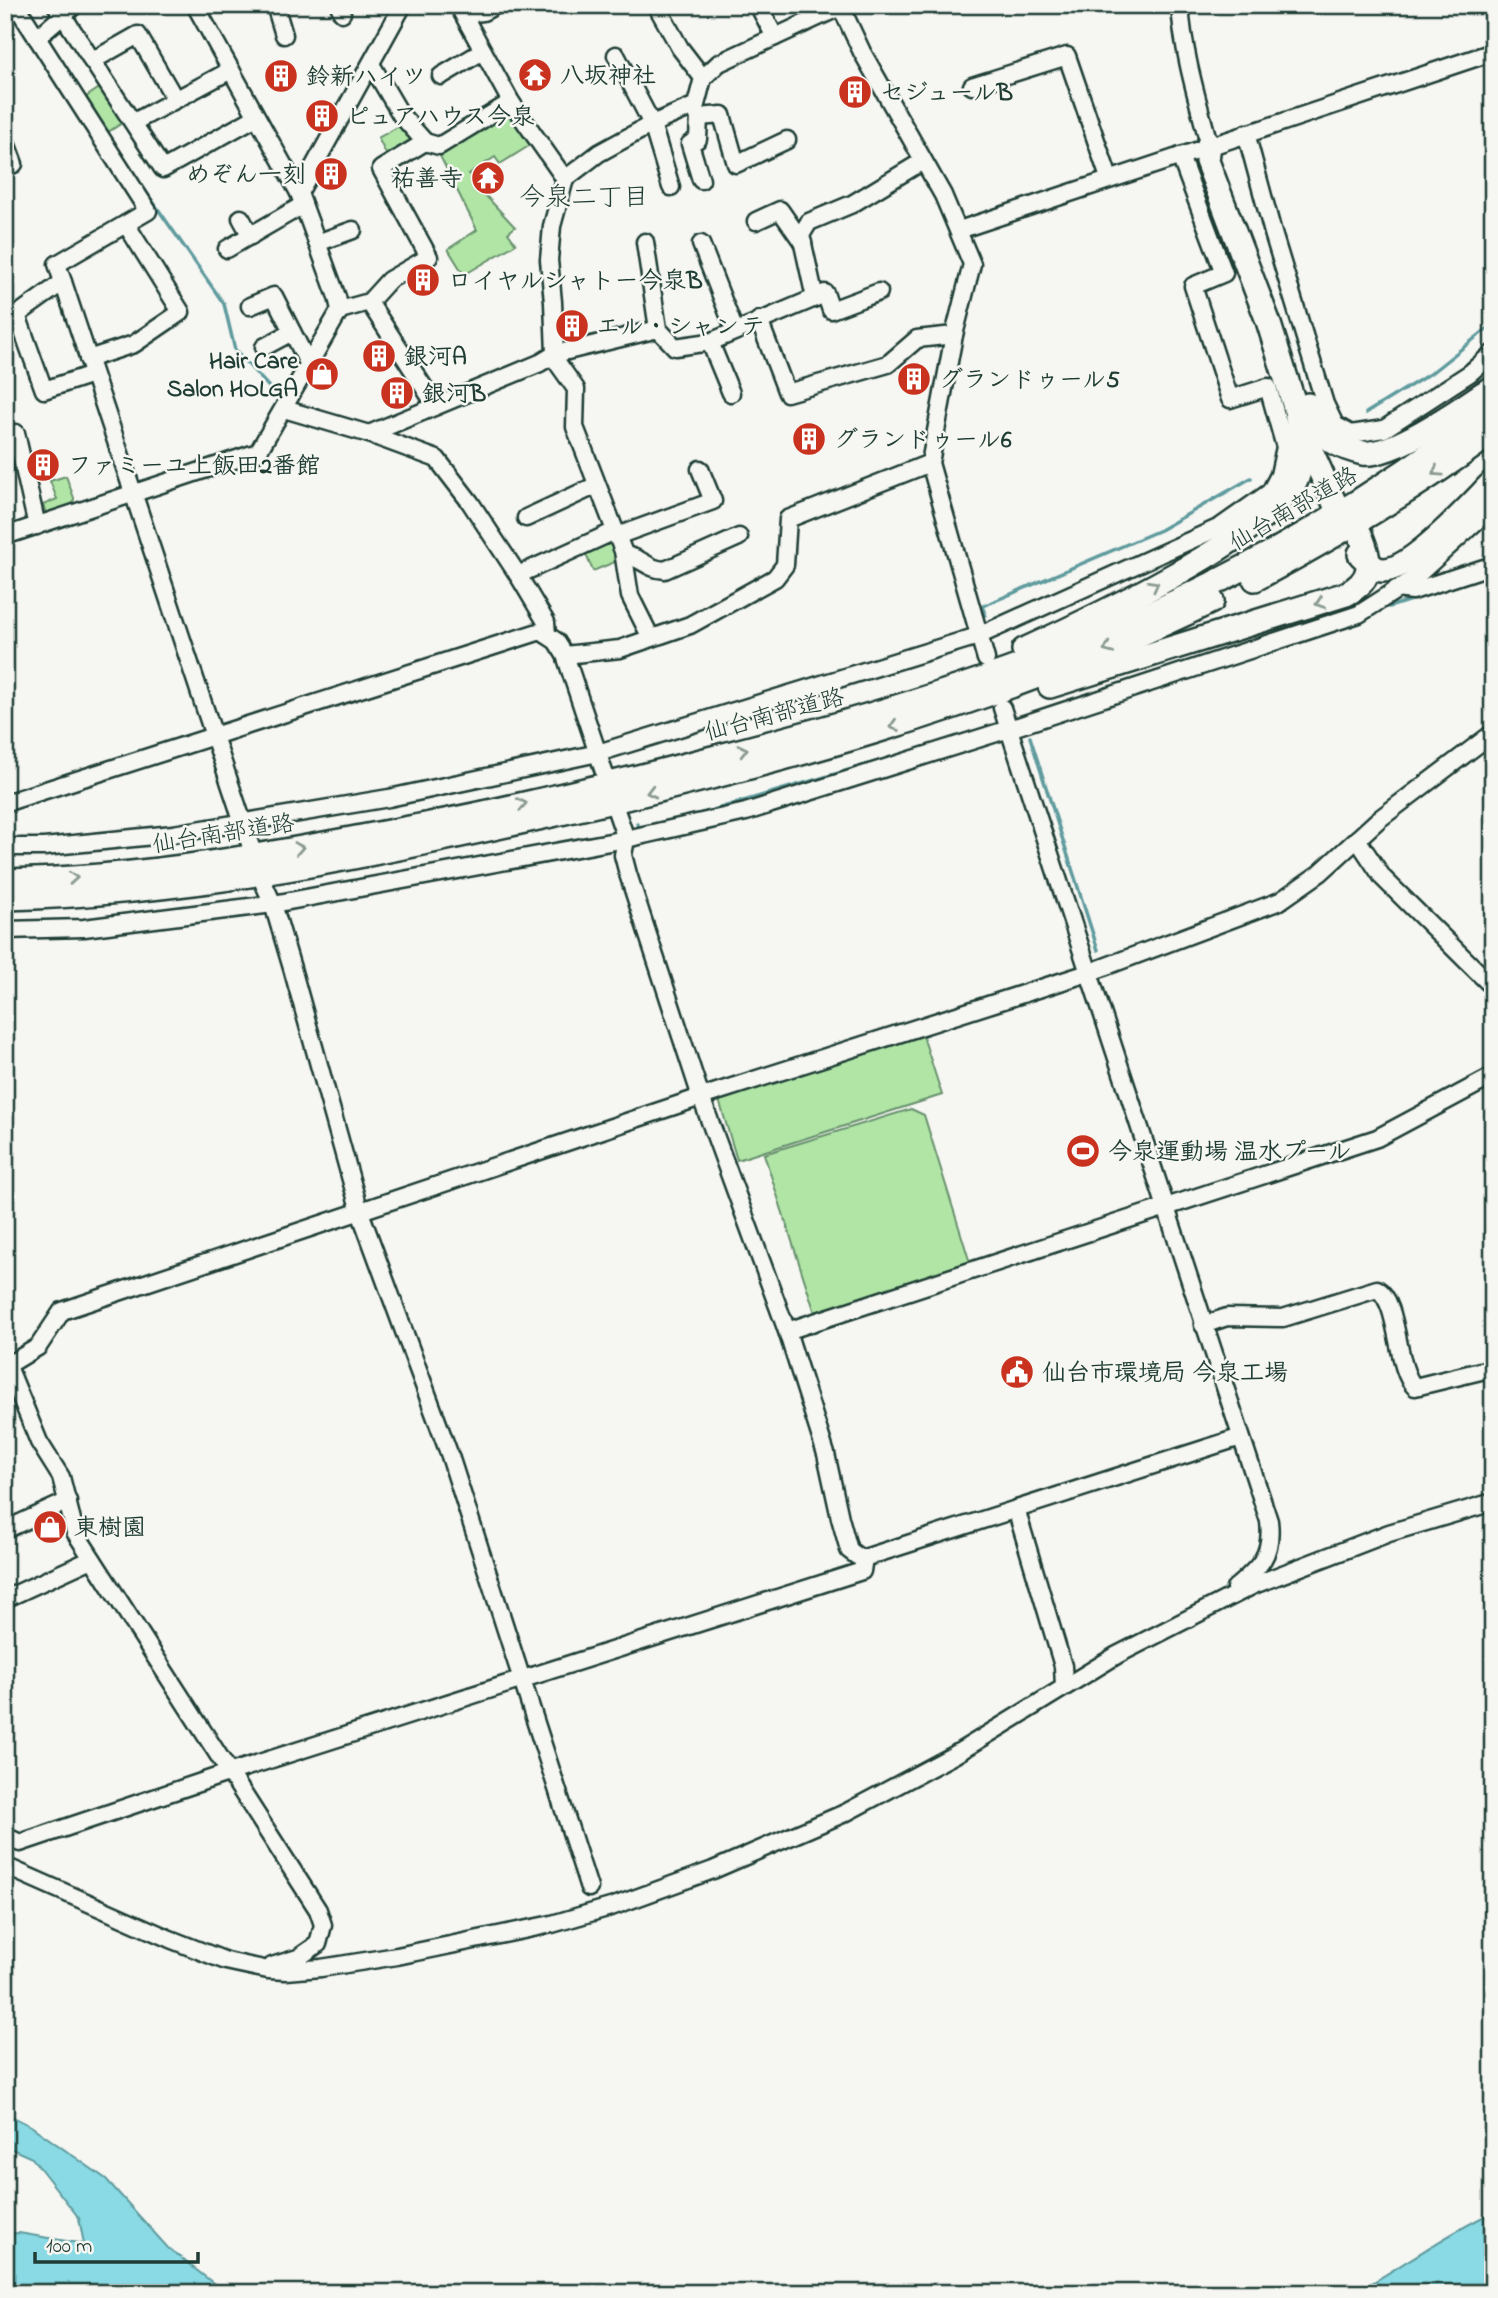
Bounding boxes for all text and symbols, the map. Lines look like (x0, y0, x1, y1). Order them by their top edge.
temple icon: 八坂神社 (516, 56, 554, 94)
building icon: 鈴新ハイツ (262, 57, 300, 95)
place label: 八坂神社 (560, 60, 656, 95)
place label: 鈴新ハイツ (306, 61, 426, 96)
building icon: セジュールB (836, 73, 874, 111)
place label: セジュールB (880, 77, 1013, 112)
building icon: ピュアハウス今泉 (303, 97, 341, 135)
place label: ピュアハウス今泉 (346, 101, 535, 136)
building icon: めぞん一刻 (312, 155, 350, 193)
place label: めぞん一刻 (186, 159, 306, 194)
temple icon: 祐善寺 (469, 159, 507, 197)
place label: 祐善寺 (391, 163, 463, 198)
district label: 今泉二丁目 (519, 180, 649, 218)
building icon: ロイヤルシャトー今泉B (404, 261, 442, 299)
place label: ロイヤルシャトー今泉B (448, 265, 703, 300)
building icon: エル・シャンテ (553, 307, 591, 345)
place label: エル・シャンテ (596, 311, 765, 346)
building icon: 銀河A (360, 337, 398, 375)
place label: 銀河A (404, 341, 467, 376)
place label: Hair Care Salon HOLGA (167, 345, 299, 408)
shop icon: Hair Care Salon HOLGA (303, 355, 341, 393)
building icon: グランドゥール5 (895, 360, 933, 398)
place label: グランドゥール5 (939, 364, 1120, 399)
building icon: 銀河B (378, 374, 416, 412)
place label: 銀河B (422, 378, 486, 413)
building icon: グランドゥール6 (790, 420, 828, 458)
place label: グランドゥール6 (834, 424, 1012, 459)
building icon: ファミーユ上飯田2番館 (24, 446, 62, 484)
place label: ファミーユ上飯田2番館 (68, 450, 320, 485)
street label: 仙台南部道路 (1223, 459, 1365, 561)
one-way arrow (1432, 464, 1445, 477)
one-way arrow (1147, 580, 1160, 593)
one-way arrow (1315, 595, 1327, 609)
one-way arrow (1103, 641, 1115, 655)
street label: 仙台南部道路 (701, 681, 849, 752)
one-way arrow (888, 717, 900, 732)
one-way arrow (737, 744, 749, 758)
one-way arrow (645, 784, 657, 798)
one-way arrow (516, 798, 528, 813)
street label: 仙台南部道路 (150, 807, 297, 864)
one-way arrow (293, 841, 305, 856)
one-way arrow (68, 871, 79, 886)
sports icon: 今泉運動場 温水プール (1064, 1132, 1102, 1170)
place label: 今泉運動場 温水プール (1108, 1136, 1352, 1171)
public building icon: 仙台市環境局 今泉工場 (998, 1353, 1036, 1391)
place label: 仙台市環境局 今泉工場 (1042, 1357, 1288, 1392)
shop icon: 東樹園 (31, 1508, 69, 1546)
place label: 東樹園 (74, 1512, 146, 1547)
scale bar (35, 2221, 198, 2265)
text: 100 m (46, 2232, 92, 2262)

